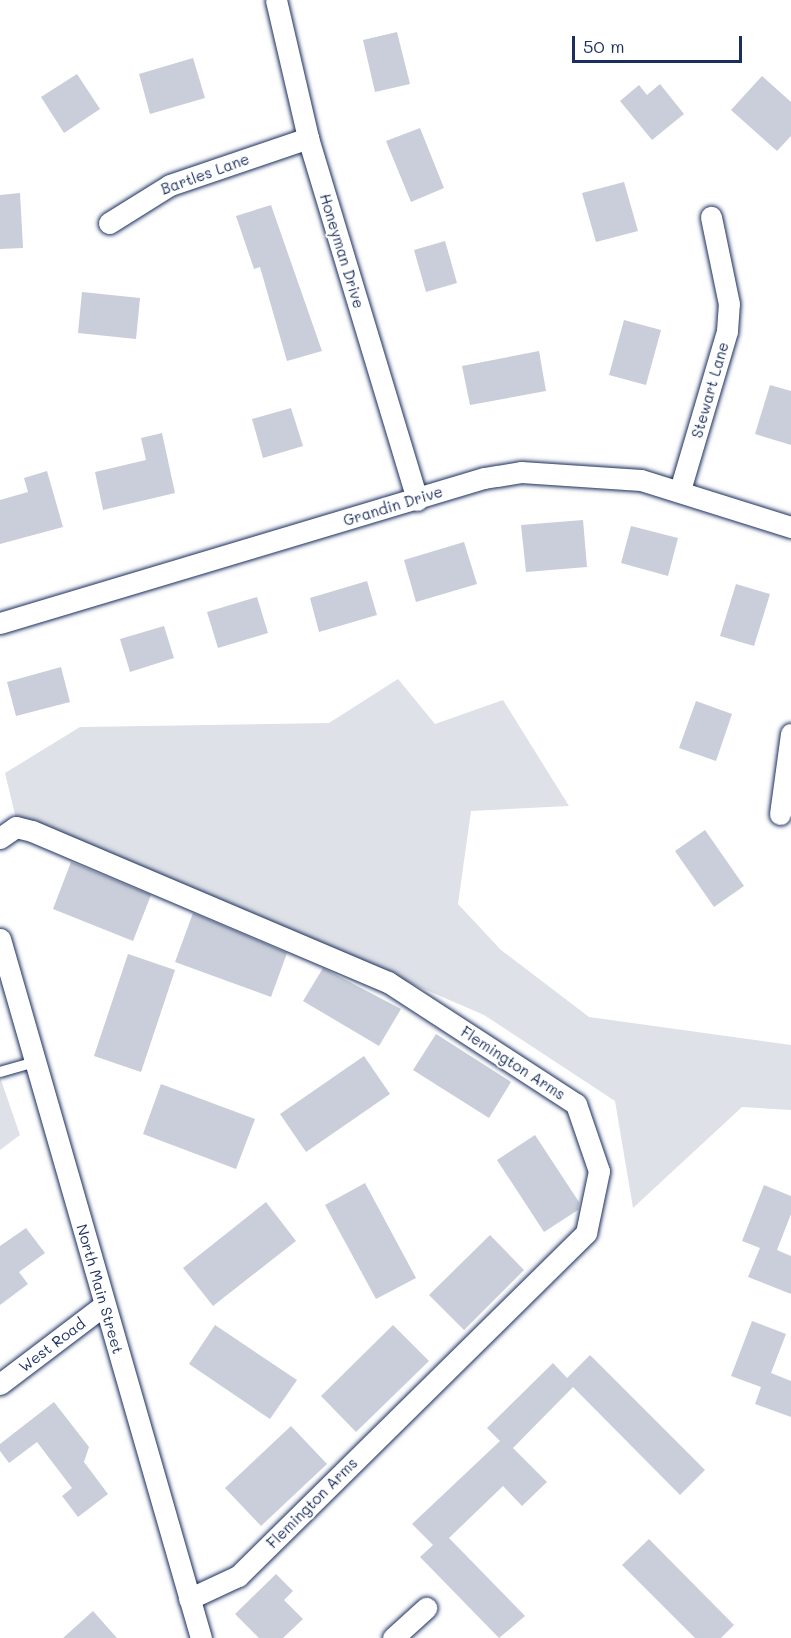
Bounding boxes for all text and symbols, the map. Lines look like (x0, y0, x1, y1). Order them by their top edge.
scale bar (575, 24, 744, 62)
text: 50 m (583, 34, 625, 58)
street label: Bartles Lane (158, 150, 252, 198)
street label: Honeyman Drive (316, 191, 368, 311)
street label: Stewart Lane (688, 340, 732, 440)
street label: Grandin Drive (341, 482, 445, 530)
street label: Flemington Arms (457, 1023, 569, 1103)
street label: North Main Street (73, 1222, 127, 1356)
street label: West Road (15, 1314, 89, 1376)
street label: Flemington Arms (263, 1454, 361, 1552)

